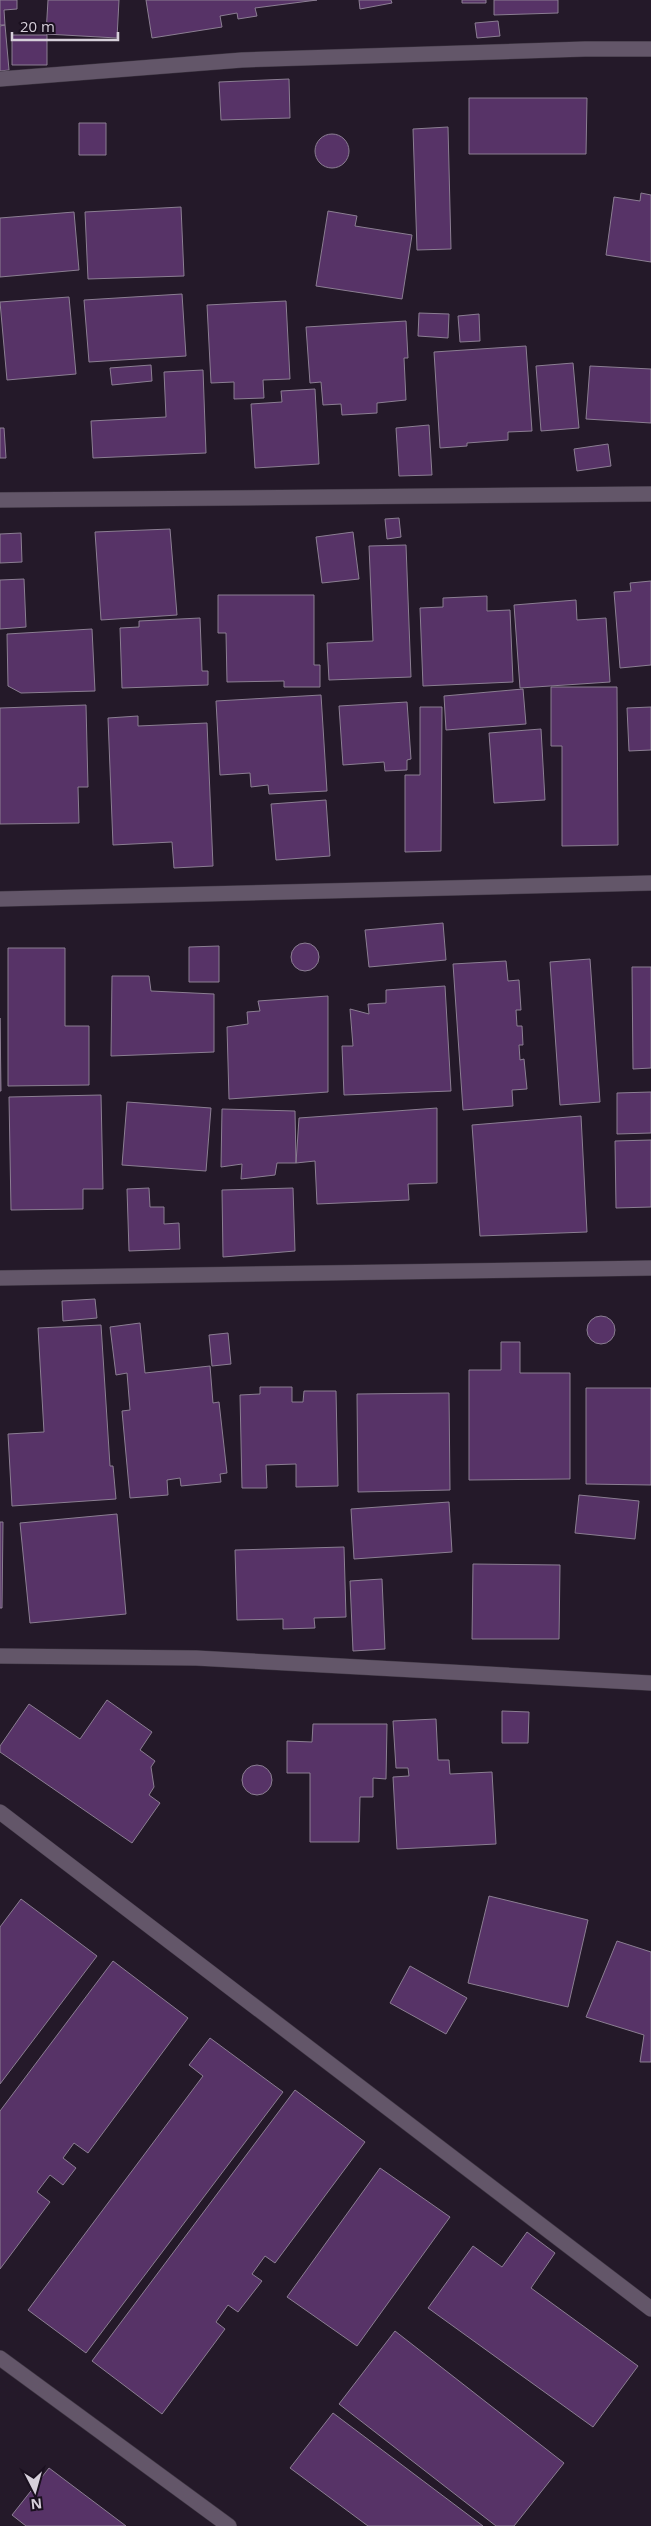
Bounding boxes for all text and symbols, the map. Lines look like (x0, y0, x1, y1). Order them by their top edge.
scale bar (12, 10, 119, 42)
text: 20 m (20, 16, 55, 36)
north arrow (10, 2466, 60, 2516)
text: N (30, 2494, 43, 2514)

